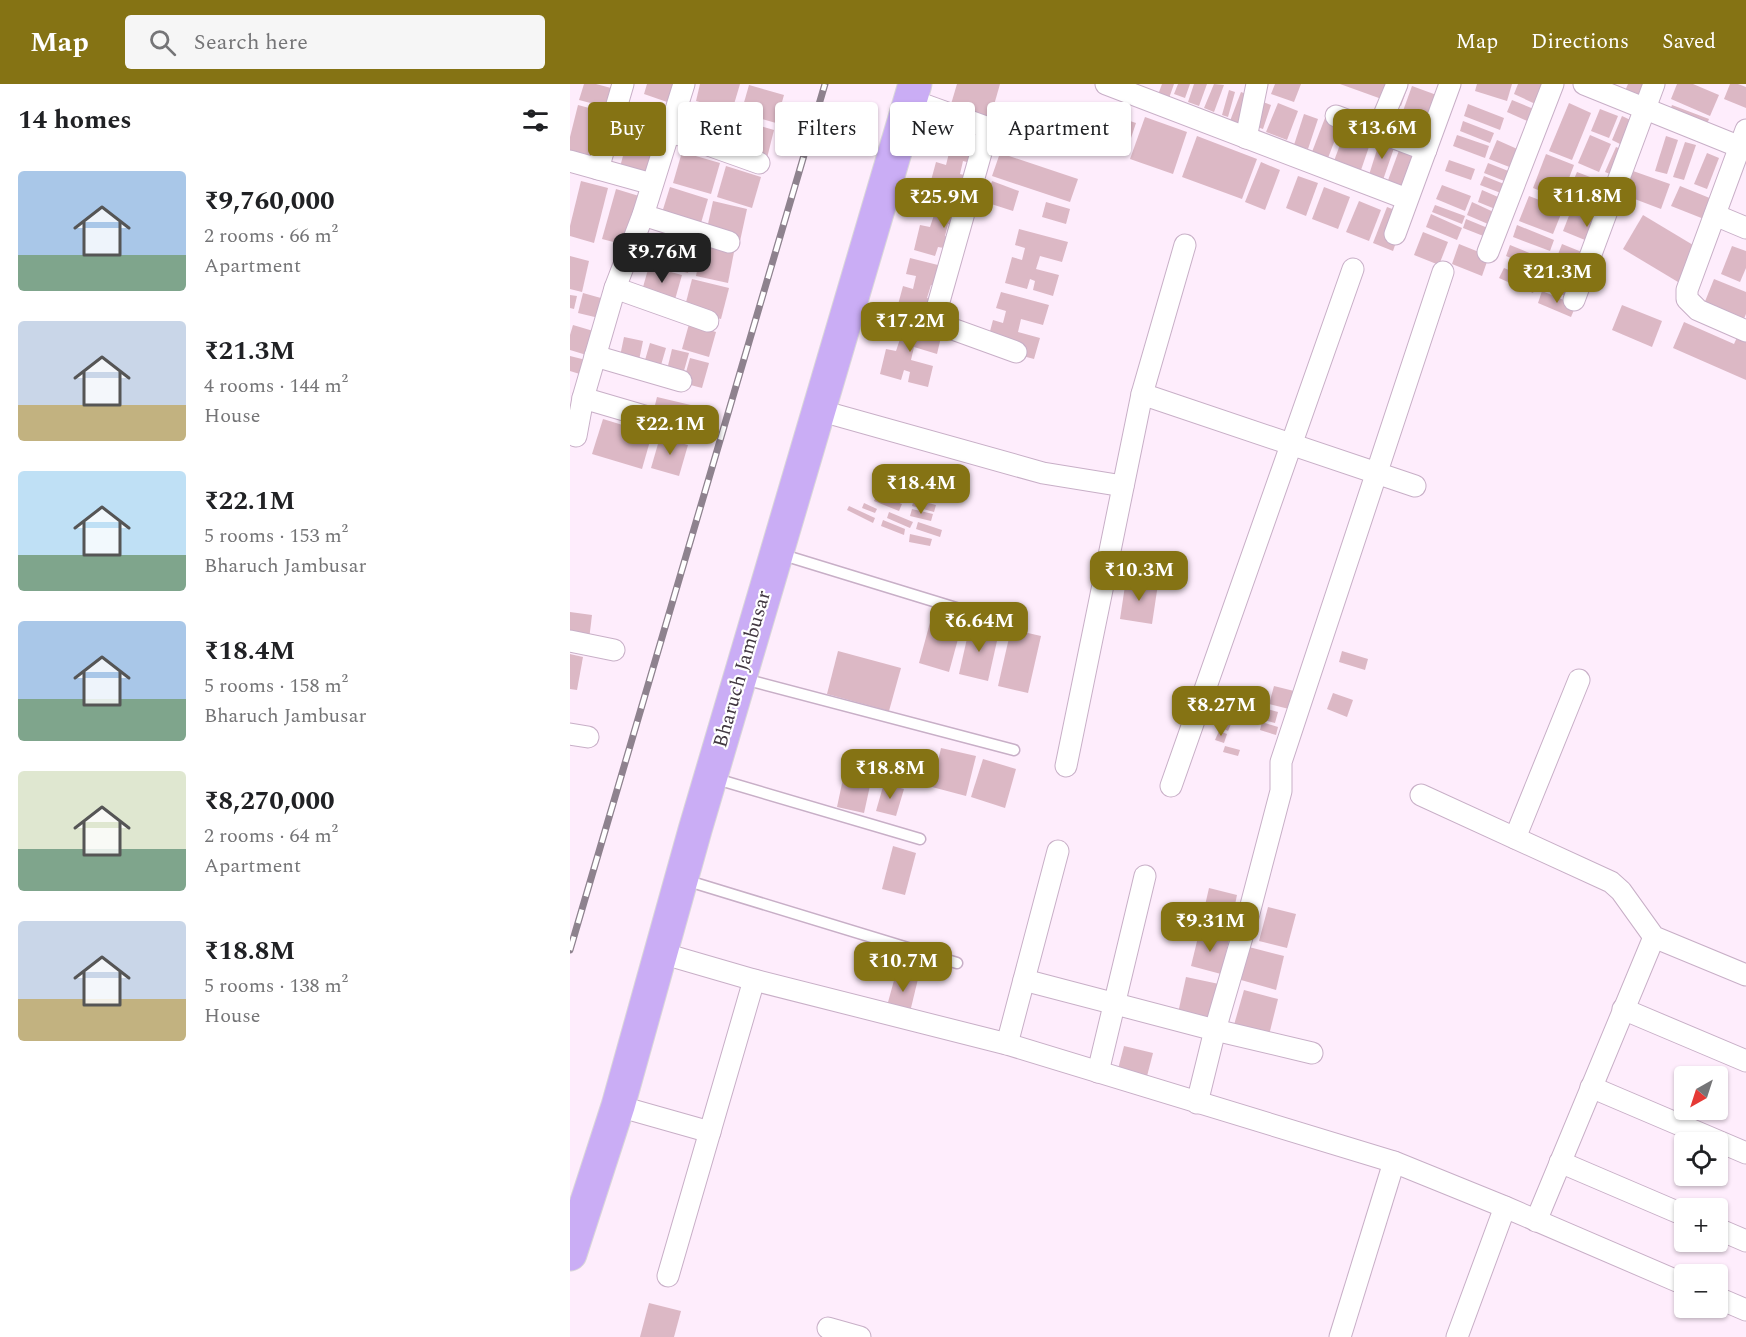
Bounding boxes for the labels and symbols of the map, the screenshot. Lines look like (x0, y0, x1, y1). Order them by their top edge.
pin: ₹13.6M (1333, 109, 1431, 160)
pin: ₹11.8M (1538, 177, 1636, 228)
pin: ₹25.9M (895, 178, 993, 229)
pin: ₹9.76M (613, 233, 711, 284)
pin: ₹21.3M (1508, 253, 1606, 304)
pin: ₹17.2M (861, 302, 959, 353)
pin: ₹22.1M (621, 405, 719, 456)
pin: ₹18.4M (872, 464, 970, 515)
pin: ₹10.3M (1090, 551, 1188, 602)
street label: Bharuch Jambusar (705, 587, 779, 751)
pin: ₹6.64M (930, 602, 1028, 653)
pin: ₹8.27M (1172, 686, 1270, 737)
pin: ₹18.8M (841, 749, 939, 800)
pin: ₹9.31M (1161, 902, 1259, 953)
pin: ₹10.7M (854, 942, 952, 993)
north arrow (1674, 1066, 1728, 1120)

